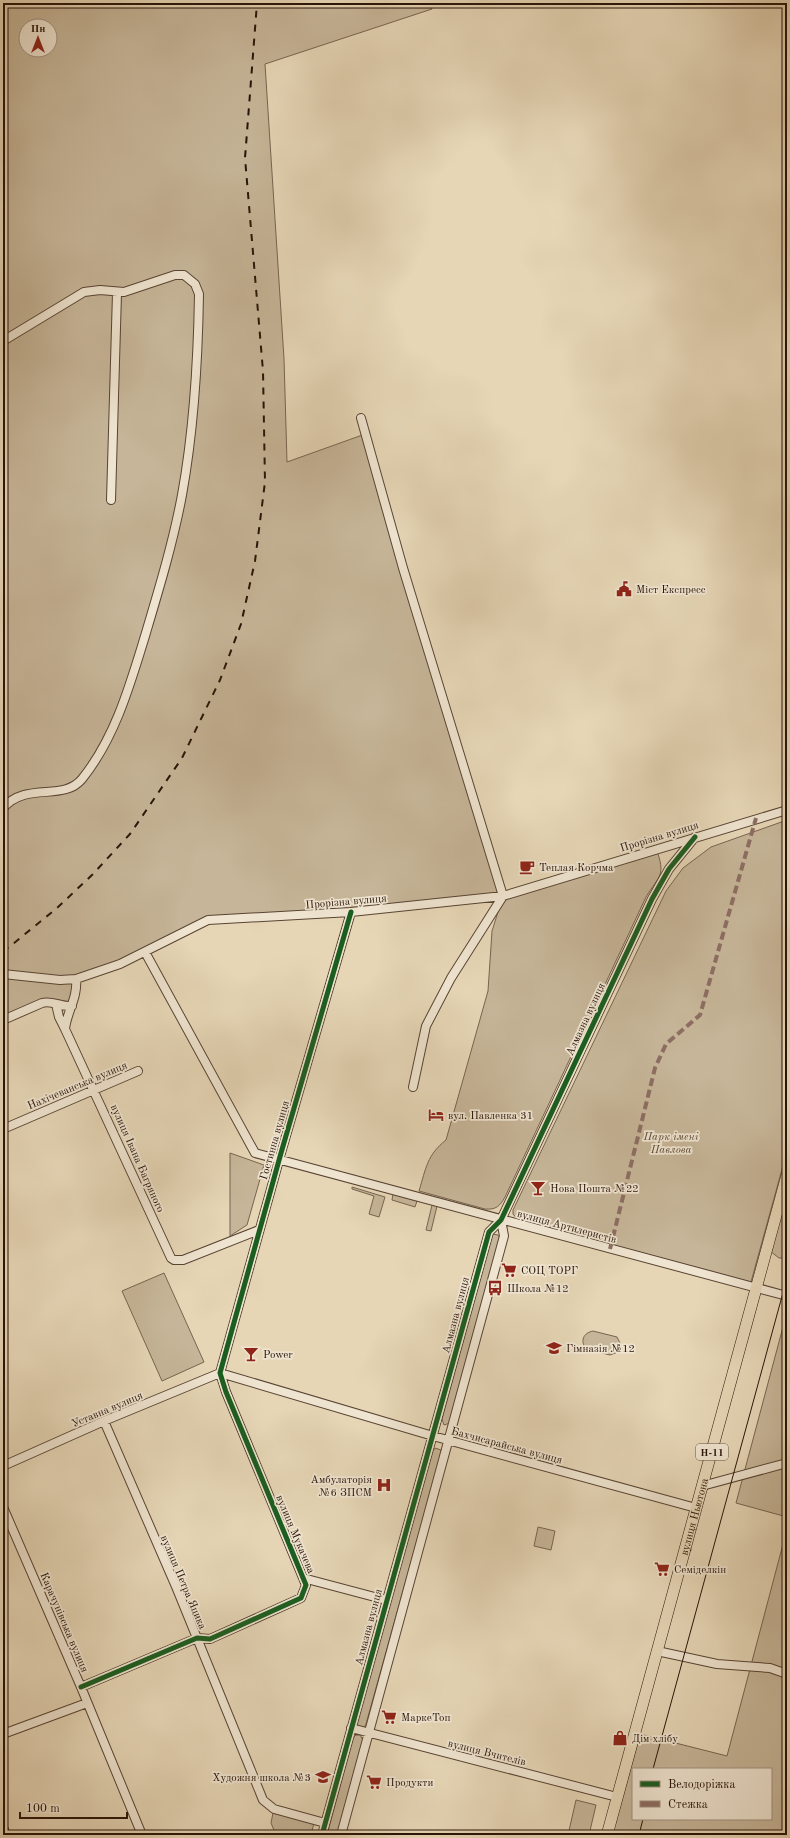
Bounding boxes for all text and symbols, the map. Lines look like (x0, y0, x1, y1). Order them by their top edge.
north arrow (18, 18, 58, 58)
text: Пн (30, 24, 46, 35)
public building icon: Міст Експресс (615, 580, 633, 598)
place label: Міст Експресс (636, 585, 706, 596)
street label: Прорізна вулиця (619, 820, 700, 855)
cafe icon: Теплая Корчма (518, 858, 536, 876)
place label: Теплая Корчма (539, 863, 614, 874)
street label: Прорізна вулиця (305, 893, 387, 912)
street label: Алмазна вулиця (565, 981, 608, 1058)
street label: Нахічеванська вулиця (26, 1060, 129, 1112)
street label: Гостинна вулиця (259, 1099, 292, 1181)
street label: вулиця Івана Багряного (108, 1103, 165, 1214)
hotel icon: вул. Павленка 31 (427, 1106, 445, 1124)
place label: вул. Павленка 31 (448, 1111, 533, 1122)
park label: Парк імені Павлова (642, 1132, 699, 1156)
bar icon: Нова Пошта №22 (529, 1179, 547, 1197)
place label: Нова Пошта №22 (550, 1184, 639, 1195)
street label: вулиця Артилеристів (516, 1209, 618, 1246)
supermarket icon: СОЦ ТОРГ (500, 1261, 518, 1279)
place label: СОЦ ТОРГ (521, 1266, 578, 1277)
street label: Алмазна вулиця (441, 1276, 472, 1355)
bus stop icon: Школа №12 (486, 1279, 504, 1297)
place label: Школа №12 (507, 1284, 569, 1295)
school or university icon: Гімназія №12 (545, 1339, 563, 1357)
place label: Гімназія №12 (566, 1344, 635, 1355)
bar icon: Power (242, 1345, 260, 1363)
place label: Power (263, 1350, 293, 1361)
street label: Уставна вулиця (70, 1390, 145, 1430)
street label: Бахчисарайська вулиця (450, 1426, 564, 1467)
road number: Н-11 (696, 1444, 728, 1460)
place label: Амбулаторія №6 ЗПСМ (311, 1475, 372, 1499)
hospital icon: Амбулаторія №6 ЗПСМ (375, 1476, 393, 1494)
street label: вулиця Ньютона (680, 1477, 711, 1557)
street label: вулиця Мукачева (273, 1494, 316, 1576)
street label: вулиця Петра Яцика (158, 1534, 208, 1632)
supermarket icon: Семіделкін (653, 1560, 671, 1578)
place label: Семіделкін (674, 1565, 726, 1576)
street label: Карачунівська вулиця (38, 1571, 90, 1674)
street label: Алмазна вулиця (354, 1588, 385, 1667)
supermarket icon: МаркеТоп (380, 1708, 398, 1726)
place label: МаркеТоп (401, 1713, 451, 1724)
shop icon: Дім хлібу (611, 1729, 629, 1747)
place label: Дім хлібу (632, 1734, 678, 1745)
street label: вулиця Вчителів (447, 1738, 527, 1768)
school or university icon: Художня школа №3 (314, 1768, 332, 1786)
legend (632, 1768, 772, 1820)
place label: Художня школа №3 (212, 1773, 311, 1784)
supermarket icon: Продукти (365, 1773, 383, 1791)
place label: Продукти (386, 1778, 433, 1789)
text: Велодоріжка (668, 1778, 735, 1791)
scale bar (20, 1794, 127, 1820)
text: Стежка (668, 1799, 708, 1811)
text: 100 m (26, 1803, 60, 1815)

